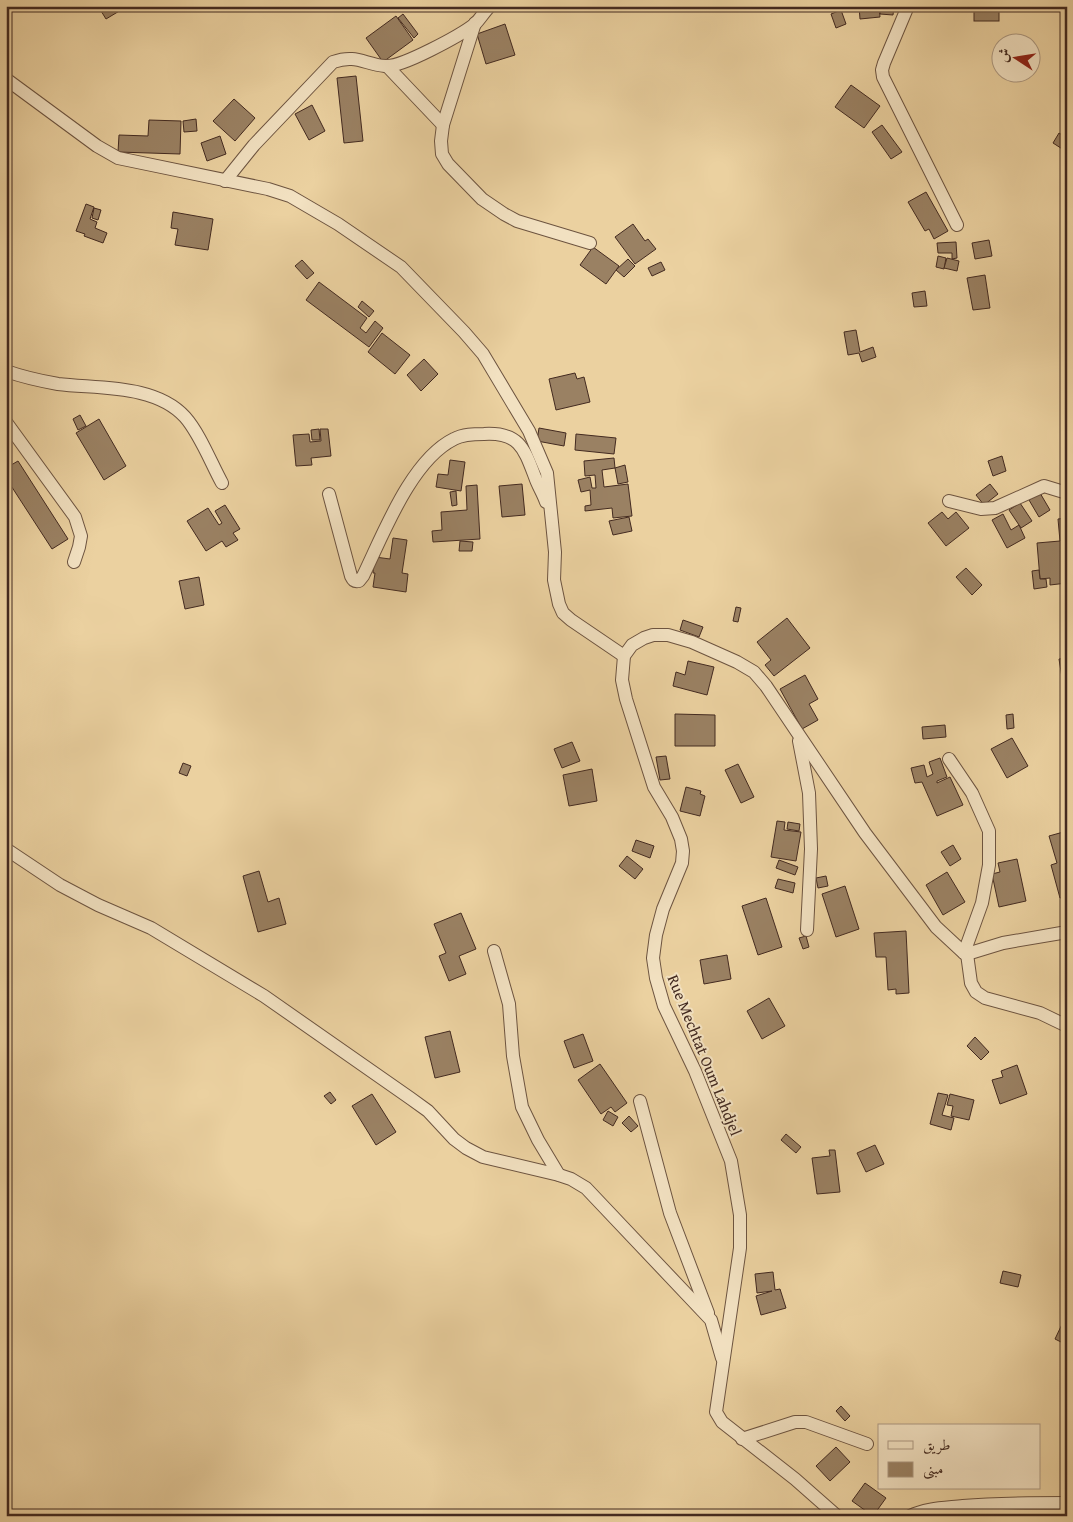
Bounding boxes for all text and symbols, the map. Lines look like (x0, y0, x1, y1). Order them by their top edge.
north arrow (990, 32, 1040, 82)
text: ش (992, 46, 1015, 64)
street label: Rue Mechtat Oum Lahdjel (662, 971, 749, 1140)
legend (878, 1424, 1040, 1490)
text: طريق (923, 1434, 950, 1455)
text: مبنى (923, 1458, 943, 1480)

